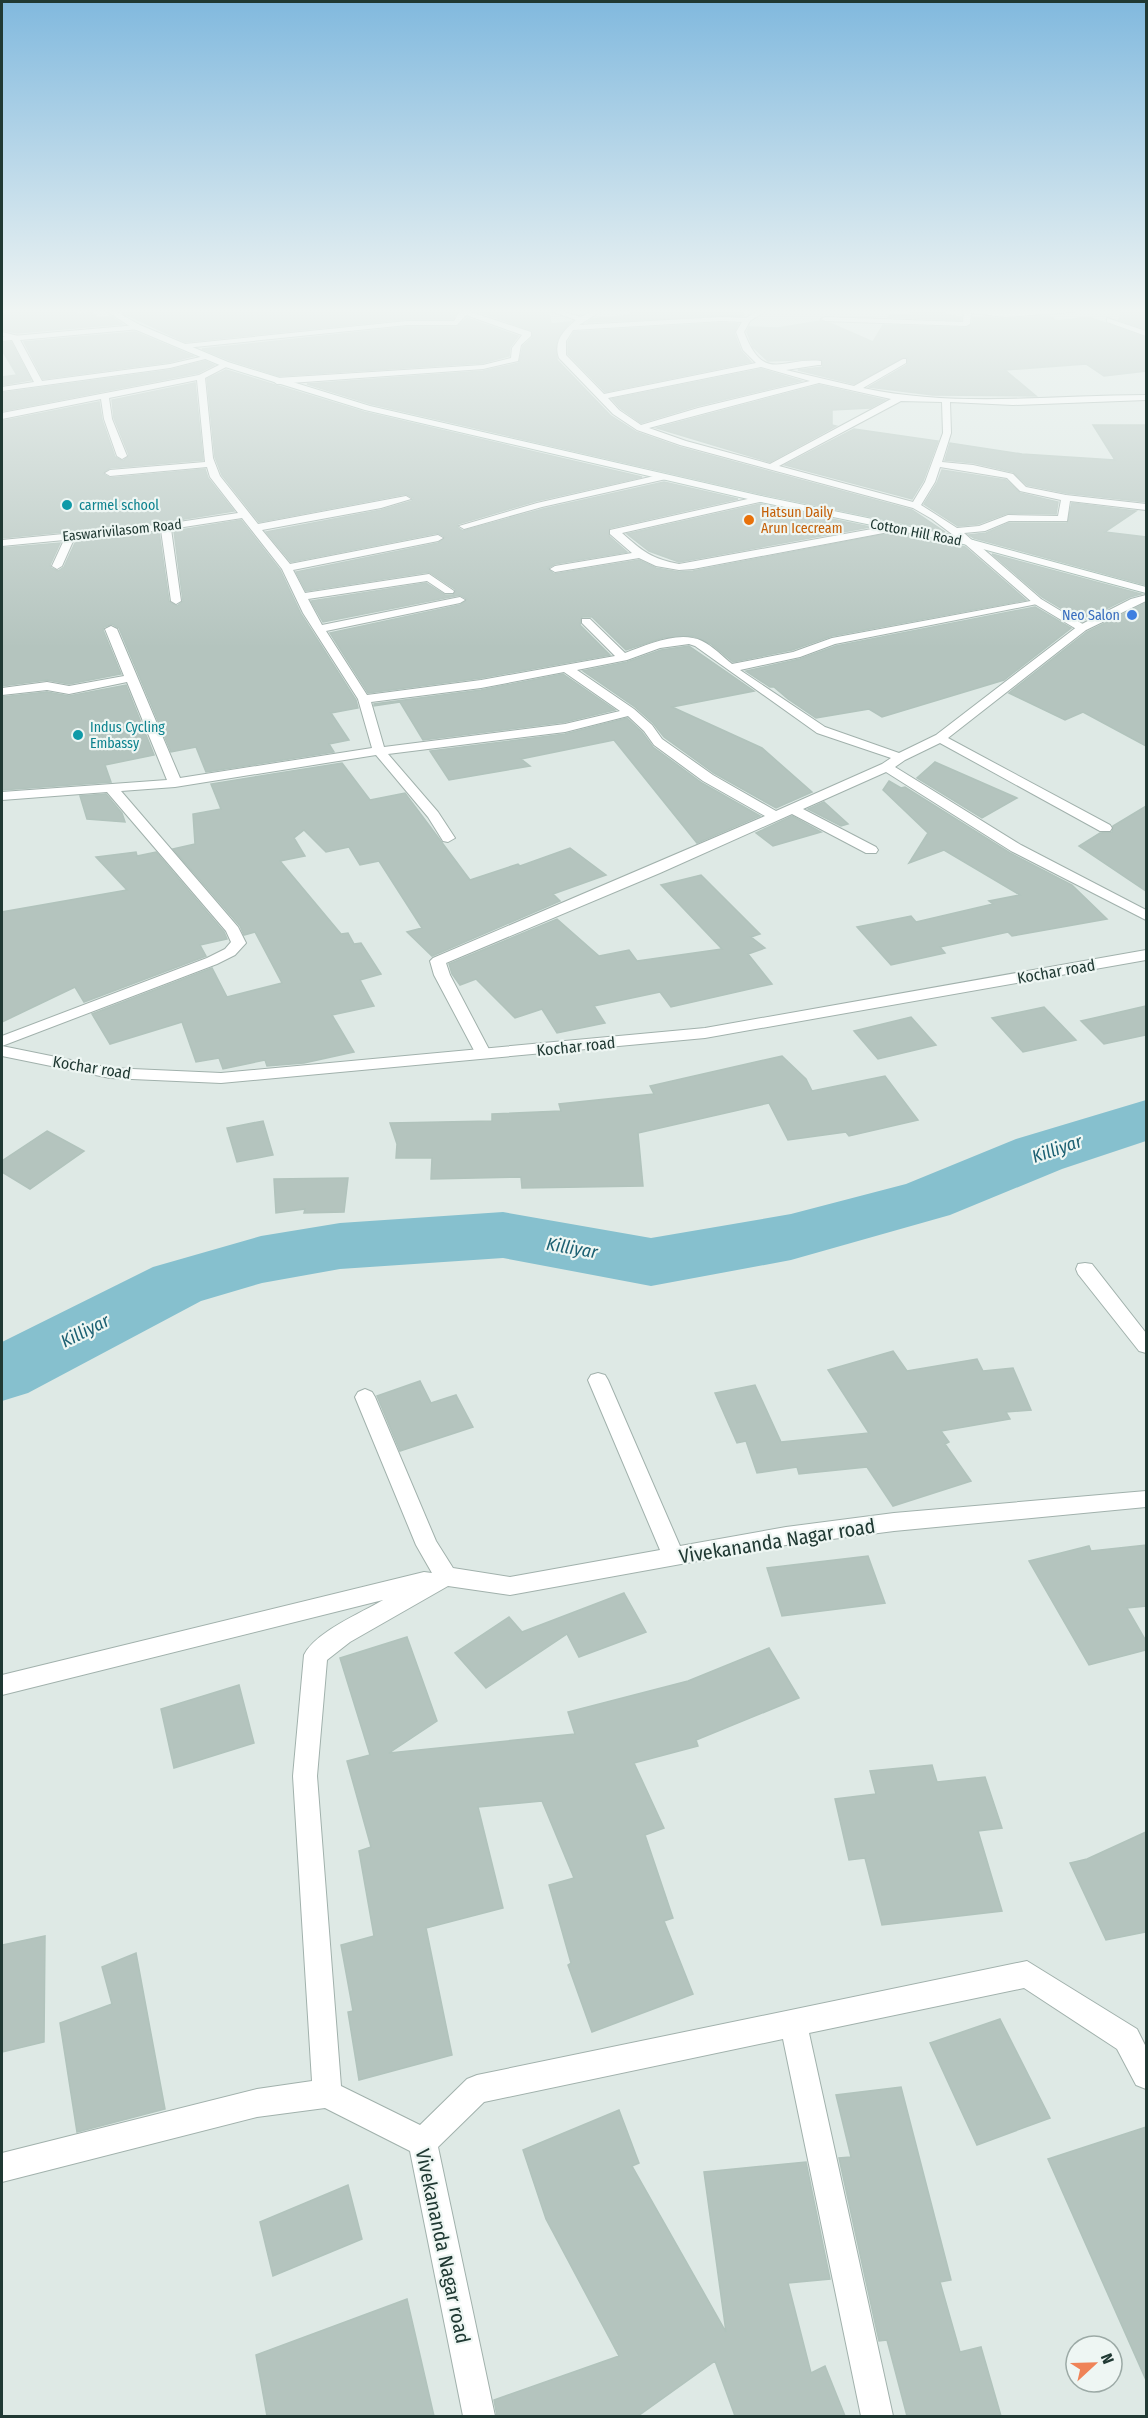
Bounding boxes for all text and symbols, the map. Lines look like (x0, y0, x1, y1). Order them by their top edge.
place label: carmel school (79, 497, 159, 514)
marker: carmel school (60, 498, 74, 512)
place label: Hatsun Daily Arun Icecream (761, 504, 842, 537)
marker: Hatsun Daily Arun Icecream (742, 513, 756, 527)
street label: Cotton Hill Road (869, 515, 963, 550)
street label: Easwarivilasom Road (62, 516, 183, 545)
place label: Neo Salon (1062, 607, 1120, 624)
marker: Neo Salon (1125, 608, 1139, 622)
place label: Indus Cycling Embassy (90, 719, 165, 752)
marker: Indus Cycling Embassy (71, 728, 85, 742)
street label: Kochar road (1016, 955, 1097, 988)
street label: Kochar road (536, 1033, 616, 1060)
street label: Kochar road (51, 1052, 132, 1083)
water label: Killiyar (1029, 1130, 1086, 1168)
water label: Killiyar (545, 1233, 600, 1263)
water label: Killiyar (57, 1309, 114, 1353)
street label: Vivekananda Nagar road (677, 1514, 877, 1568)
street label: Vivekananda Nagar road (411, 2146, 475, 2346)
north arrow (1064, 2334, 1124, 2394)
text: N (1097, 2351, 1118, 2367)

